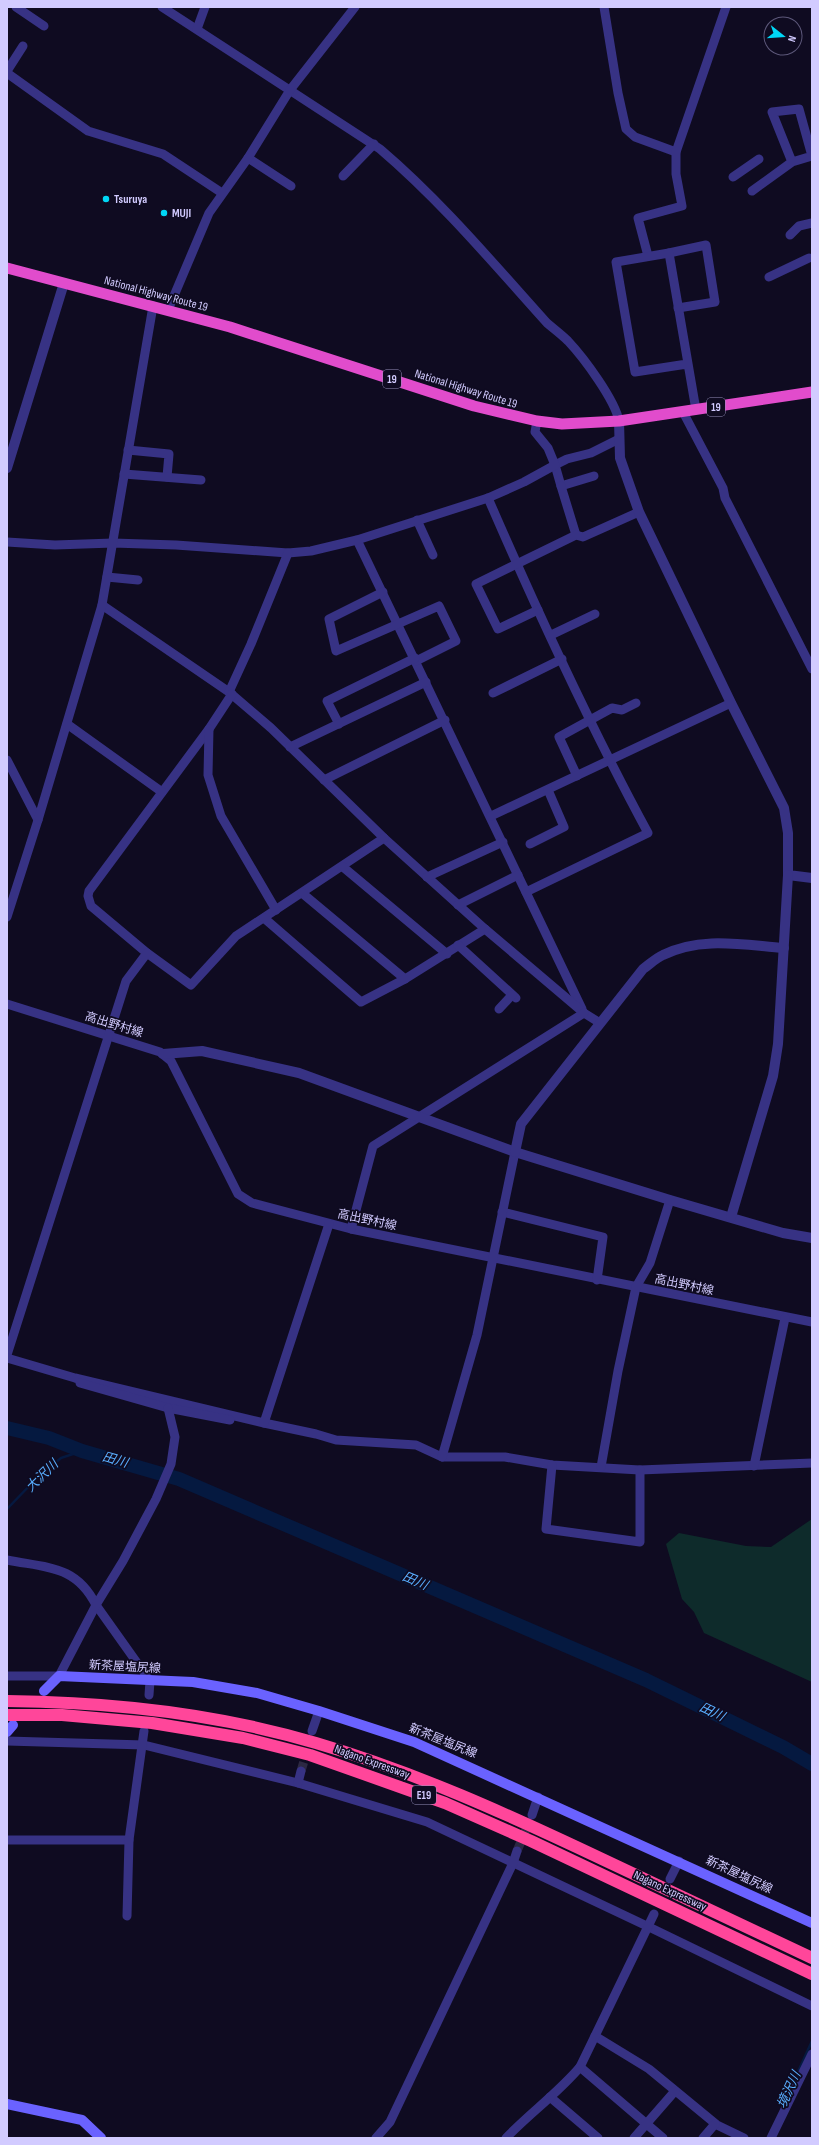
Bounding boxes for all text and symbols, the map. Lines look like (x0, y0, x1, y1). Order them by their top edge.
north arrow (763, 16, 803, 56)
text: N (785, 34, 799, 44)
place label: Tsuruya (114, 192, 147, 207)
marker: Tsuruya (101, 194, 111, 204)
place label: MUJI (172, 206, 191, 221)
marker: MUJI (159, 208, 169, 218)
street label: National Highway Route 19 (103, 273, 209, 315)
street label: National Highway Route 19 (413, 366, 519, 412)
road number: 19 (383, 370, 401, 388)
road number: 19 (707, 398, 725, 416)
street label: 高出野村線 (83, 1009, 145, 1041)
street label: 高出野村線 (336, 1206, 398, 1234)
street label: 高出野村線 (653, 1271, 715, 1299)
water label: 田川 (100, 1449, 132, 1472)
water label: 大沢川 (22, 1455, 63, 1495)
water label: 田川 (400, 1569, 432, 1594)
street label: 新茶屋塩尻線 (89, 1658, 161, 1676)
water label: 田川 (697, 1699, 729, 1726)
street label: 新茶屋塩尻線 (407, 1721, 479, 1761)
street label: Nagano Expressway (332, 1741, 412, 1783)
road number: E19 (412, 1786, 436, 1804)
street label: 新茶屋塩尻線 (703, 1853, 775, 1897)
street label: Nagano Expressway (631, 1868, 709, 1915)
water label: 境沢川 (774, 2067, 805, 2111)

